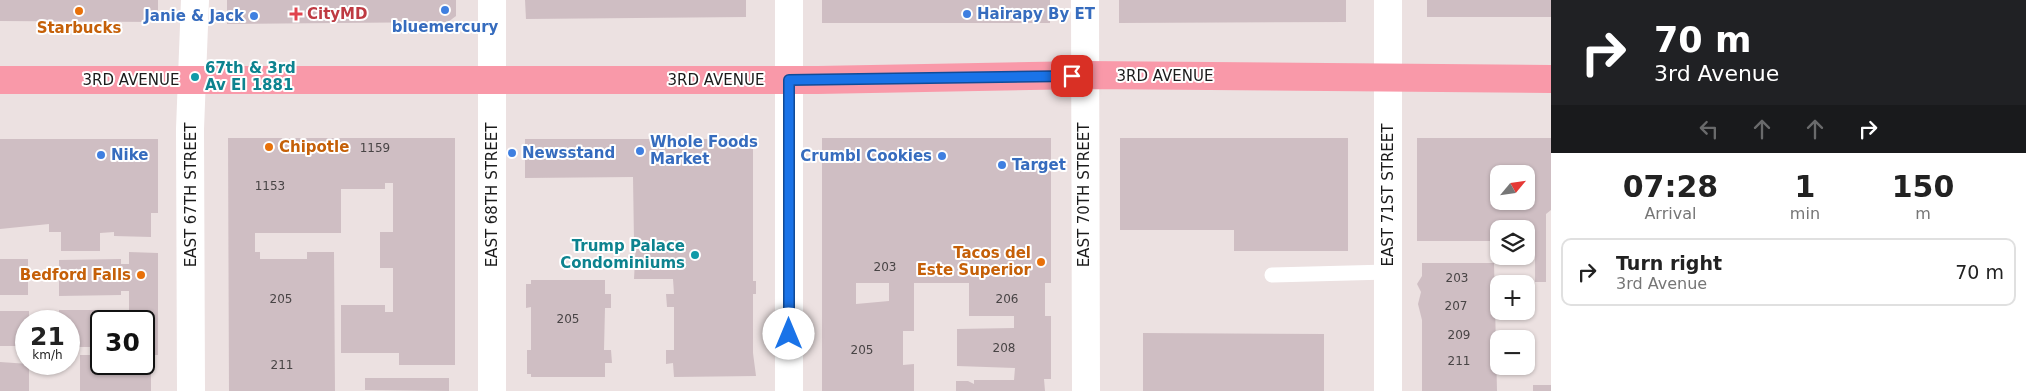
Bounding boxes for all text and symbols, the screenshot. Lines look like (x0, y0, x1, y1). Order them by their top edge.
marker: bluemercury (439, 4, 451, 16)
marker: Starbucks (73, 5, 85, 17)
place label: CityMD (307, 5, 367, 23)
place label: Hairapy By ET (977, 5, 1096, 23)
place label: Janie & Jack (143, 7, 245, 25)
marker: CityMD (289, 7, 303, 21)
marker: Hairapy By ET (961, 8, 973, 20)
marker: Janie & Jack (248, 10, 260, 22)
place label: bluemercury (392, 18, 499, 36)
place label: Starbucks (37, 19, 121, 37)
icon: right (1571, 20, 1636, 85)
text: 70 m (1654, 20, 1751, 60)
pin (1051, 55, 1093, 97)
place label: 67th & 3rd Av El 1881 (205, 59, 296, 94)
text: 3rd Avenue (1654, 61, 1779, 86)
icon: arrive (1058, 62, 1086, 90)
street label: 3RD AVENUE (1116, 67, 1214, 85)
street label: 3RD AVENUE (82, 71, 180, 89)
marker: 67th & 3rd Av El 1881 (189, 71, 201, 83)
street label: 3RD AVENUE (667, 71, 765, 89)
icon: left (1695, 115, 1723, 143)
icon: ahead (1748, 115, 1776, 143)
icon: ahead (1801, 115, 1829, 143)
icon: right (1854, 115, 1882, 143)
street label: EAST 67TH STREET (182, 122, 200, 267)
street label: EAST 68TH STREET (483, 122, 501, 267)
street label: EAST 70TH STREET (1075, 122, 1093, 267)
street label: EAST 71ST STREET (1379, 123, 1397, 266)
place label: Whole Foods Market (650, 133, 758, 168)
place label: Chipotle (279, 138, 349, 156)
marker: Chipotle (263, 141, 275, 153)
house number: 1159 (360, 141, 390, 155)
place label: Newsstand (522, 144, 615, 162)
marker: Whole Foods Market (634, 145, 646, 157)
place label: Nike (111, 146, 148, 164)
marker: Newsstand (506, 147, 518, 159)
place label: Crumbl Cookies (800, 147, 932, 165)
marker: Nike (95, 149, 107, 161)
marker: Crumbl Cookies (936, 150, 948, 162)
place label: Target (1012, 156, 1066, 174)
marker: Target (996, 159, 1008, 171)
north arrow (1490, 165, 1535, 210)
map controls (1490, 165, 1535, 375)
text: 07:28 (1623, 169, 1718, 204)
text: 1 (1794, 169, 1815, 204)
text: 150 (1892, 169, 1954, 204)
house number: 1153 (255, 179, 285, 193)
text: Arrival (1644, 204, 1696, 223)
text: min (1790, 204, 1820, 223)
text: m (1915, 204, 1931, 223)
button: layers (1490, 220, 1535, 265)
place label: Trump Palace Condominiums (560, 237, 685, 272)
place label: Tacos del Este Superior (917, 244, 1032, 279)
marker: Trump Palace Condominiums (689, 249, 701, 261)
text: Turn right (1616, 252, 1722, 274)
marker: Tacos del Este Superior (1035, 256, 1047, 268)
icon: right (1573, 258, 1601, 286)
house number: 203 (874, 260, 896, 274)
text: 70 m (1955, 261, 2004, 283)
place label: Bedford Falls (20, 266, 131, 284)
marker: Bedford Falls (135, 269, 147, 281)
house number: 203 (1446, 271, 1468, 285)
text: 3rd Avenue (1616, 274, 1707, 293)
button: + (1490, 275, 1535, 320)
house number: 205 (270, 292, 292, 306)
house number: 206 (996, 292, 1018, 306)
house number: 207 (1445, 299, 1467, 313)
position arrow (762, 307, 814, 359)
speed limit sign: 30 (90, 310, 155, 375)
house number: 205 (557, 312, 579, 326)
text: 21 (30, 322, 65, 351)
house number: 209 (1448, 328, 1470, 342)
button: − (1490, 330, 1535, 375)
house number: 208 (993, 341, 1015, 355)
house number: 205 (851, 343, 873, 357)
text: km/h (32, 348, 63, 362)
house number: 211 (1448, 354, 1470, 368)
house number: 211 (271, 358, 293, 372)

